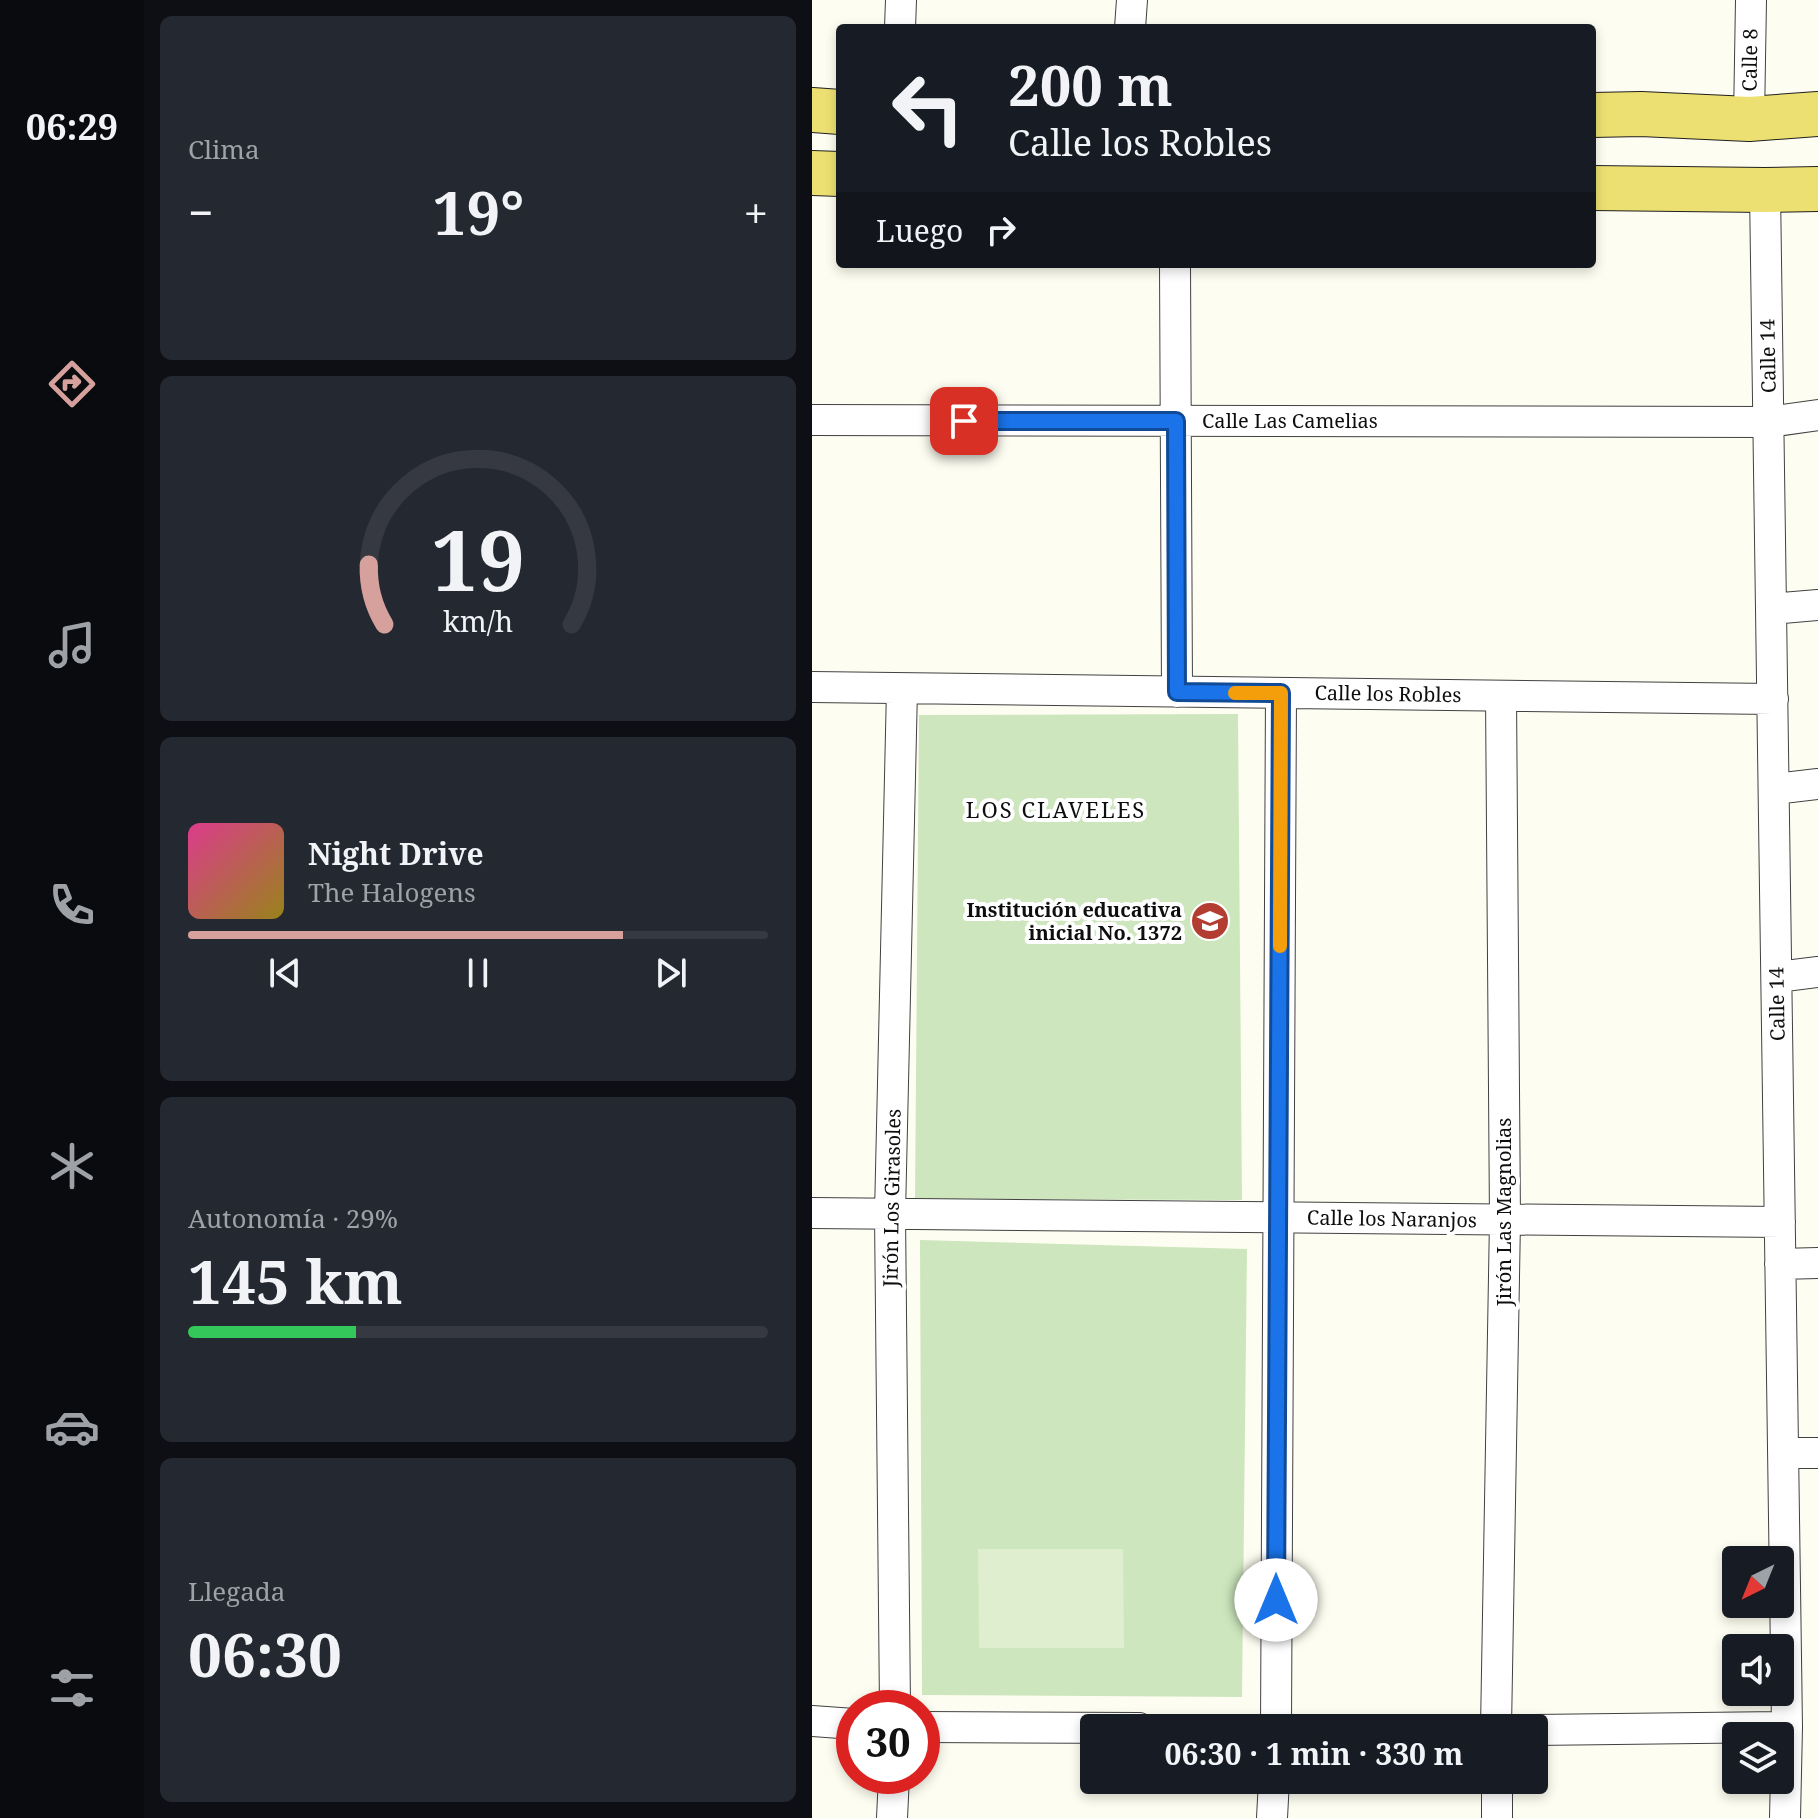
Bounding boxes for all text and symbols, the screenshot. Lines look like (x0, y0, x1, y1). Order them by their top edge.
street label: Calle 8 (1735, 28, 1764, 92)
text: 200 m (1008, 46, 1173, 122)
icon: left (876, 56, 980, 160)
text: 06:29 (26, 102, 118, 151)
text: Calle los Robles (1008, 118, 1272, 167)
text: Clima (188, 131, 260, 167)
text: 19° (433, 171, 524, 253)
text: − (188, 182, 213, 242)
text: + (743, 182, 768, 242)
icon: right (979, 208, 1023, 252)
text: Luego (876, 210, 963, 251)
street label: Calle 14 (1753, 319, 1782, 393)
icon: directions (44, 356, 100, 412)
pin (930, 387, 998, 455)
icon: arrive (942, 399, 986, 443)
street label: Calle Las Camelias (1202, 407, 1378, 434)
text: 19 (431, 501, 525, 614)
text: km/h (443, 601, 513, 640)
icon: music (44, 617, 100, 673)
street label: Calle los Robles (1314, 679, 1462, 708)
district label: LOS CLAVELES (966, 794, 1146, 824)
text: Night Drive (308, 833, 484, 874)
text: The Halogens (308, 874, 476, 910)
icon: phone (44, 877, 100, 933)
place label: Institución educativa inicial No. 1372 (966, 896, 1182, 946)
school or university icon: Institución educativa inicial No. 1372 (1189, 900, 1231, 942)
icon: previous (263, 951, 307, 995)
icon: pause (456, 951, 500, 995)
icon: next (649, 951, 693, 995)
street label: Calle 14 (1762, 967, 1791, 1041)
street label: Jirón Los Girasoles (876, 1109, 907, 1288)
street label: Jirón Las Magnolias (1490, 1118, 1517, 1307)
icon: climate (44, 1138, 100, 1194)
text: Autonomía · 29% (188, 1200, 398, 1236)
street label: Calle los Naranjos (1307, 1204, 1477, 1233)
text: 145 km (188, 1240, 403, 1322)
icon: car (44, 1399, 100, 1455)
north arrow (1722, 1546, 1794, 1618)
map controls (1722, 1546, 1794, 1794)
position arrow (1234, 1558, 1318, 1642)
text: Llegada (188, 1573, 285, 1609)
text: 06:30 (188, 1613, 342, 1695)
button: sound (1722, 1634, 1794, 1706)
icon: filters (44, 1660, 100, 1716)
speed limit sign: 30 (836, 1690, 940, 1794)
button: layers (1722, 1722, 1794, 1794)
text: 06:30 · 1 min · 330 m (1165, 1733, 1463, 1774)

